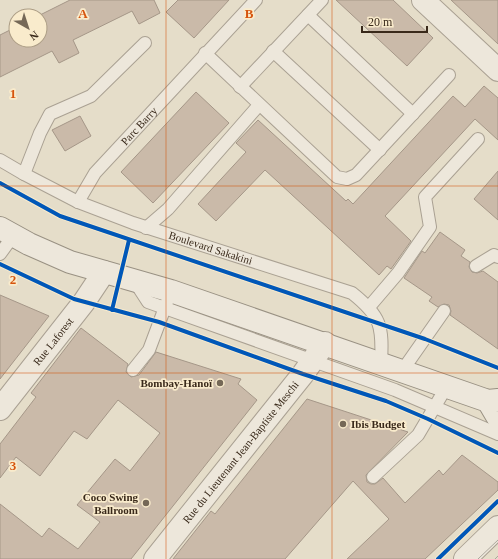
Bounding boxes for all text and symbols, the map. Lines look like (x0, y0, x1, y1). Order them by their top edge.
text: A (78, 6, 88, 21)
text: B (245, 6, 254, 21)
north arrow (8, 8, 48, 48)
scale bar (362, 8, 427, 34)
text: 20 m (368, 15, 393, 29)
text: N (27, 29, 41, 43)
text: 1 (10, 86, 16, 101)
street label: Parc Barry (118, 104, 160, 147)
street label: Boulevard Sakakini (167, 229, 254, 267)
text: 2 (10, 272, 16, 287)
street label: Rue Laforest (31, 315, 75, 368)
place label: Bombay-Hanoï (140, 377, 213, 389)
marker: Bombay-Hanoï (215, 378, 225, 388)
street label: Rue du Lieutenant Jean-Baptiste Meschi (180, 379, 301, 525)
place label: Ibis Budget (351, 418, 405, 430)
marker: Ibis Budget (338, 419, 348, 429)
text: 3 (10, 458, 17, 473)
place label: Coco Swing Ballroom (83, 491, 138, 516)
marker: Coco Swing Ballroom (141, 498, 151, 508)

